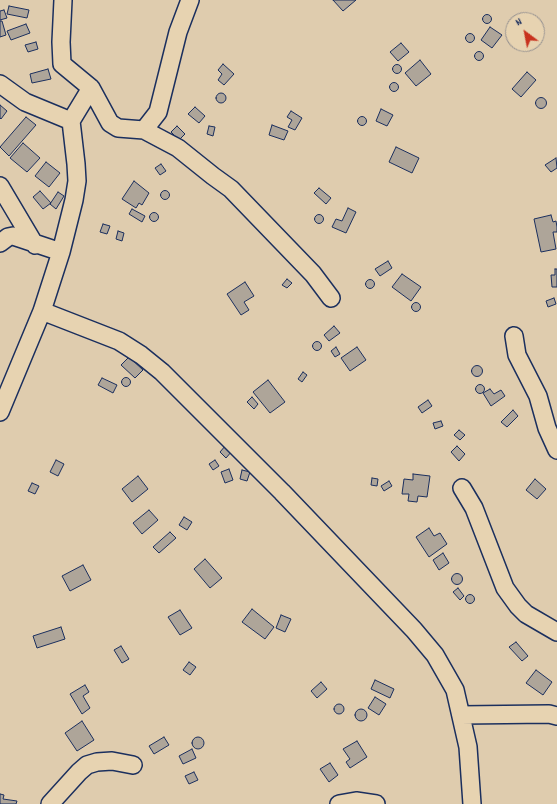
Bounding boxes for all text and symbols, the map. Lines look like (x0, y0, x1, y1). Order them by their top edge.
north arrow (505, 12, 545, 52)
text: N (513, 14, 526, 31)

